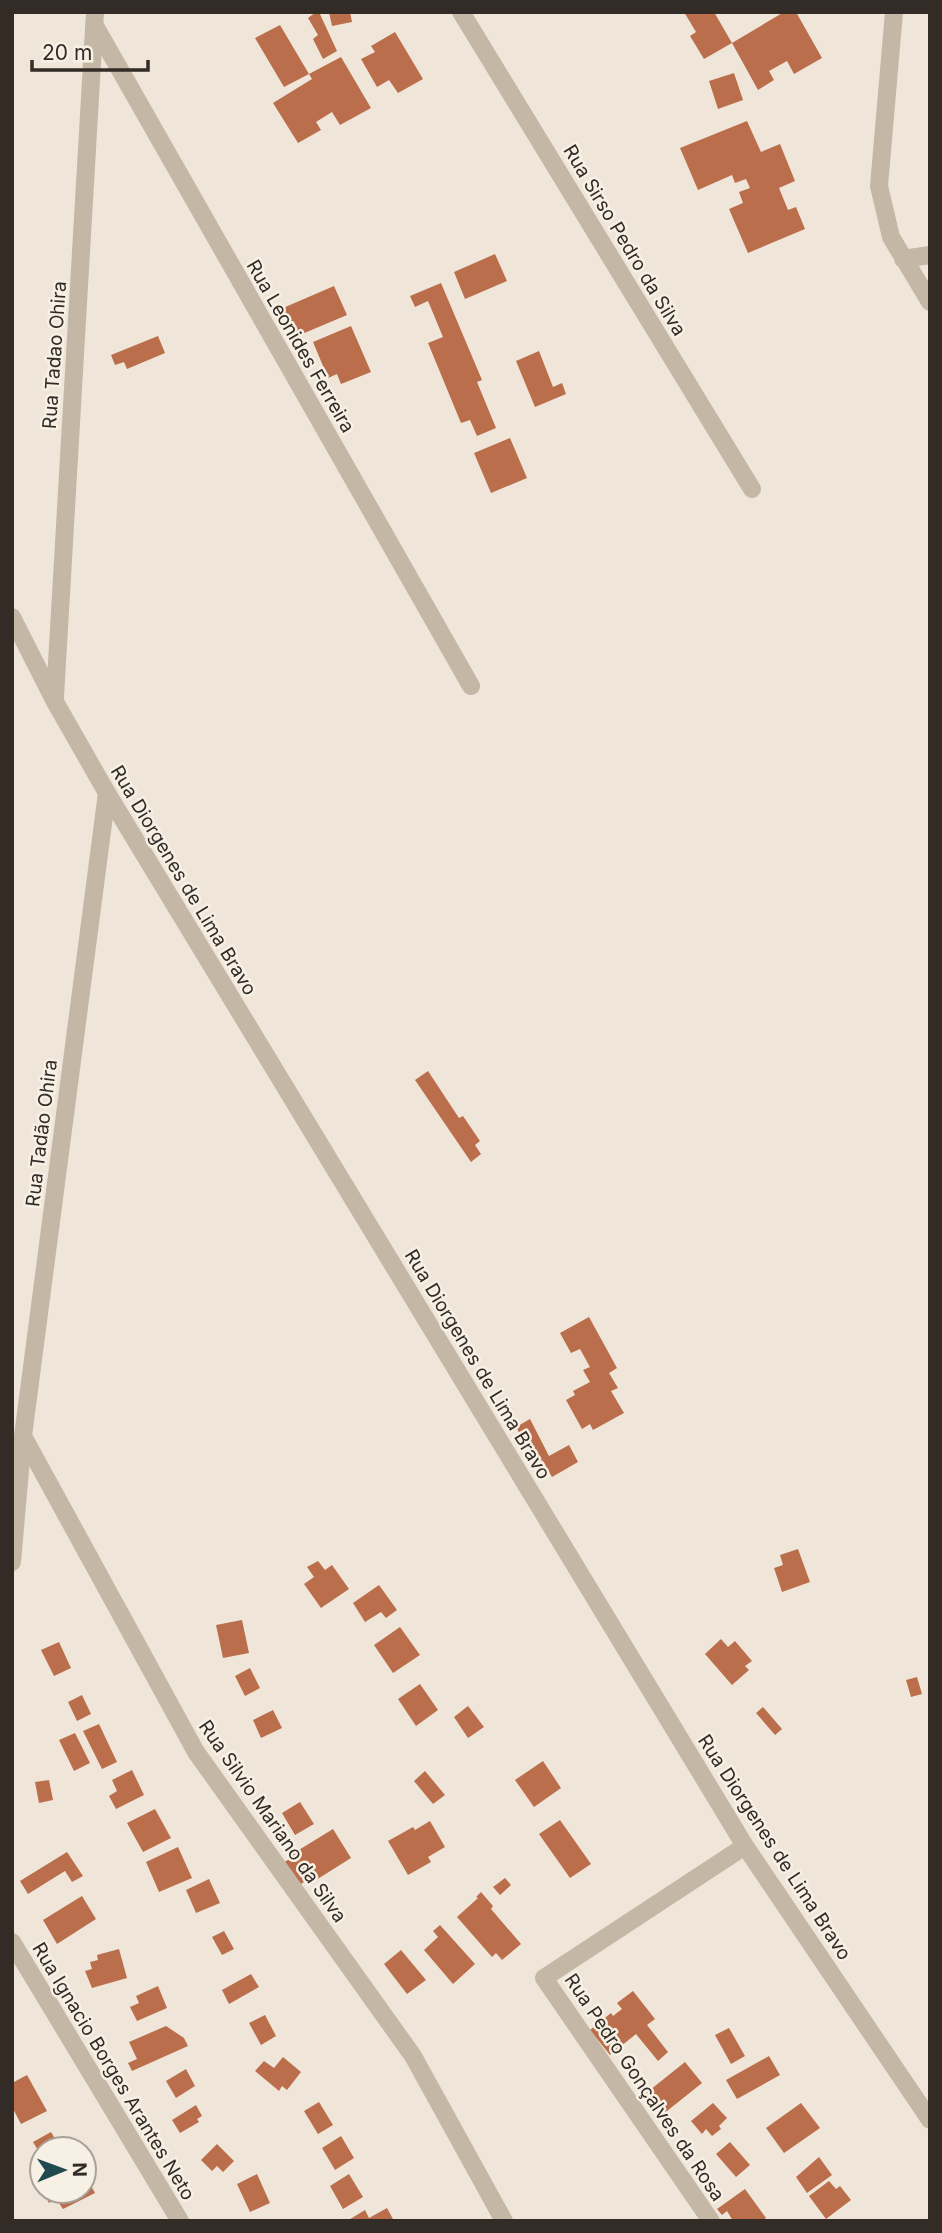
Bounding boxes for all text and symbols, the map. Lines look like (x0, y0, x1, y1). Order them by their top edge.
scale bar (32, 28, 147, 72)
text: 20 m (42, 40, 92, 65)
street label: Rua Sirso Pedro da Silva (558, 141, 691, 340)
street label: Rua Leonides Ferreira (242, 256, 360, 437)
street label: Rua Tadao Ohira (38, 280, 71, 430)
street label: Rua Diorgenes de Lima Bravo (106, 761, 261, 999)
street label: Rua Tadão Ohira (21, 1058, 62, 1208)
street label: Rua Diorgenes de Lima Bravo (400, 1245, 555, 1483)
street label: Rua Silvio Mariano da Silva (194, 1716, 351, 1927)
street label: Rua Diorgenes de Lima Bravo (693, 1730, 856, 1964)
street label: Rua Ignacio Borges Arantes Neto (28, 1938, 200, 2204)
street label: Rua Pedro Gonçalves da Rosa (560, 1969, 729, 2205)
north arrow (28, 2135, 98, 2205)

